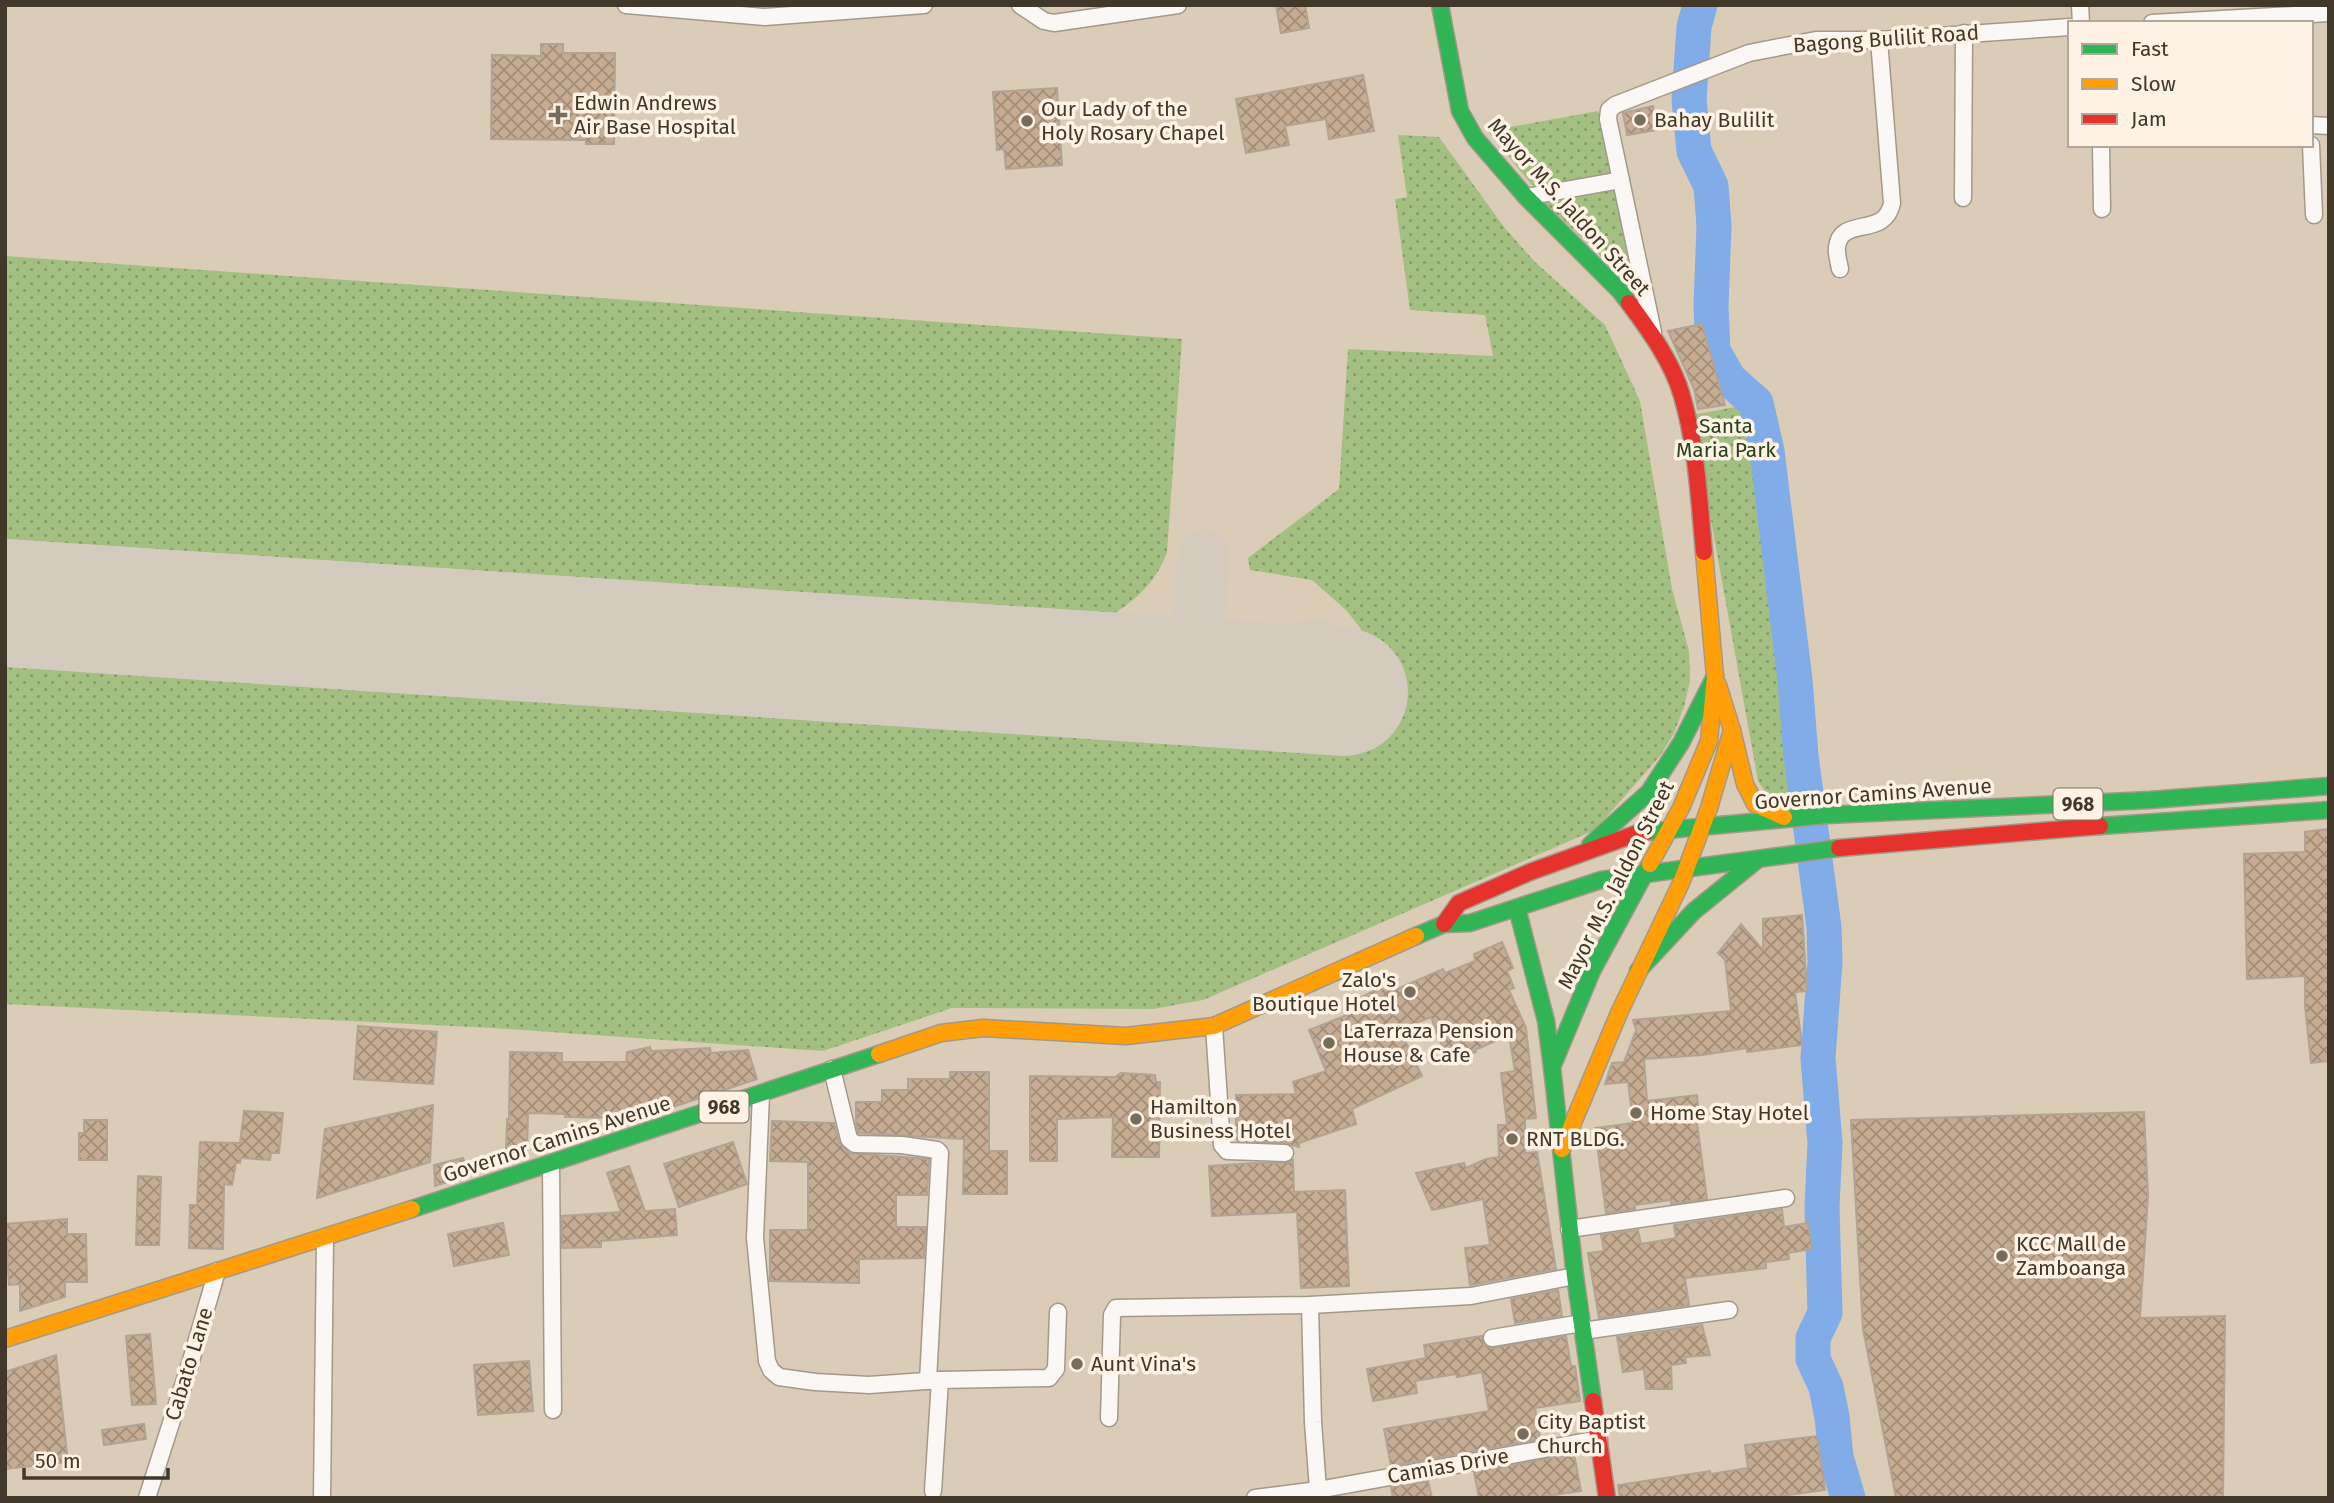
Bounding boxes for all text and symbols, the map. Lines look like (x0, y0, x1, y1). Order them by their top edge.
street label: Bagong Bulilit Road (1792, 20, 1980, 58)
legend (2068, 21, 2313, 147)
text: Fast (2131, 36, 2169, 62)
text: Slow (2131, 71, 2176, 97)
place label: Edwin Andrews Air Base Hospital (574, 90, 736, 140)
place label: Our Lady of the Holy Rosary Chapel (1041, 96, 1224, 146)
marker: Edwin Andrews Air Base Hospital (548, 105, 568, 125)
text: Jam (2131, 106, 2167, 132)
place label: Bahay Bulilit (1654, 107, 1775, 133)
marker: Bahay Bulilit (1632, 112, 1648, 128)
marker: Our Lady of the Holy Rosary Chapel (1019, 113, 1035, 129)
street label: Mayor M.S. Jaldon Street (1482, 113, 1656, 302)
park label: Santa Maria Park (1676, 413, 1776, 463)
street label: Governor Camins Avenue (1754, 773, 1992, 815)
street label: Mayor M.S. Jaldon Street (1552, 776, 1680, 994)
road number: 968 (2054, 789, 2102, 820)
place label: Zalo's Boutique Hotel (1252, 967, 1396, 1017)
marker: Zalo's Boutique Hotel (1402, 984, 1418, 1000)
place label: LaTerraza Pension House & Cafe (1343, 1018, 1514, 1068)
marker: LaTerraza Pension House & Cafe (1321, 1035, 1337, 1051)
street label: Governor Camins Avenue (440, 1090, 674, 1188)
road number: 968 (700, 1092, 748, 1122)
place label: Hamilton Business Hotel (1150, 1094, 1291, 1144)
place label: Home Stay Hotel (1650, 1100, 1809, 1126)
marker: Home Stay Hotel (1628, 1105, 1644, 1121)
marker: Hamilton Business Hotel (1128, 1111, 1144, 1127)
place label: RNT BLDG. (1526, 1126, 1625, 1152)
marker: RNT BLDG. (1504, 1131, 1520, 1147)
place label: KCC Mall de Zamboanga (2016, 1231, 2126, 1281)
marker: KCC Mall de Zamboanga (1994, 1248, 2010, 1264)
street label: Cabato Lane (159, 1304, 219, 1424)
place label: Aunt Vina's (1091, 1351, 1196, 1377)
marker: Aunt Vina's (1069, 1356, 1085, 1372)
place label: City Baptist Church (1537, 1409, 1646, 1459)
marker: City Baptist Church (1515, 1426, 1531, 1442)
scale bar (24, 1436, 168, 1480)
street label: Camias Drive (1385, 1443, 1511, 1489)
text: 50 m (35, 1448, 81, 1474)

